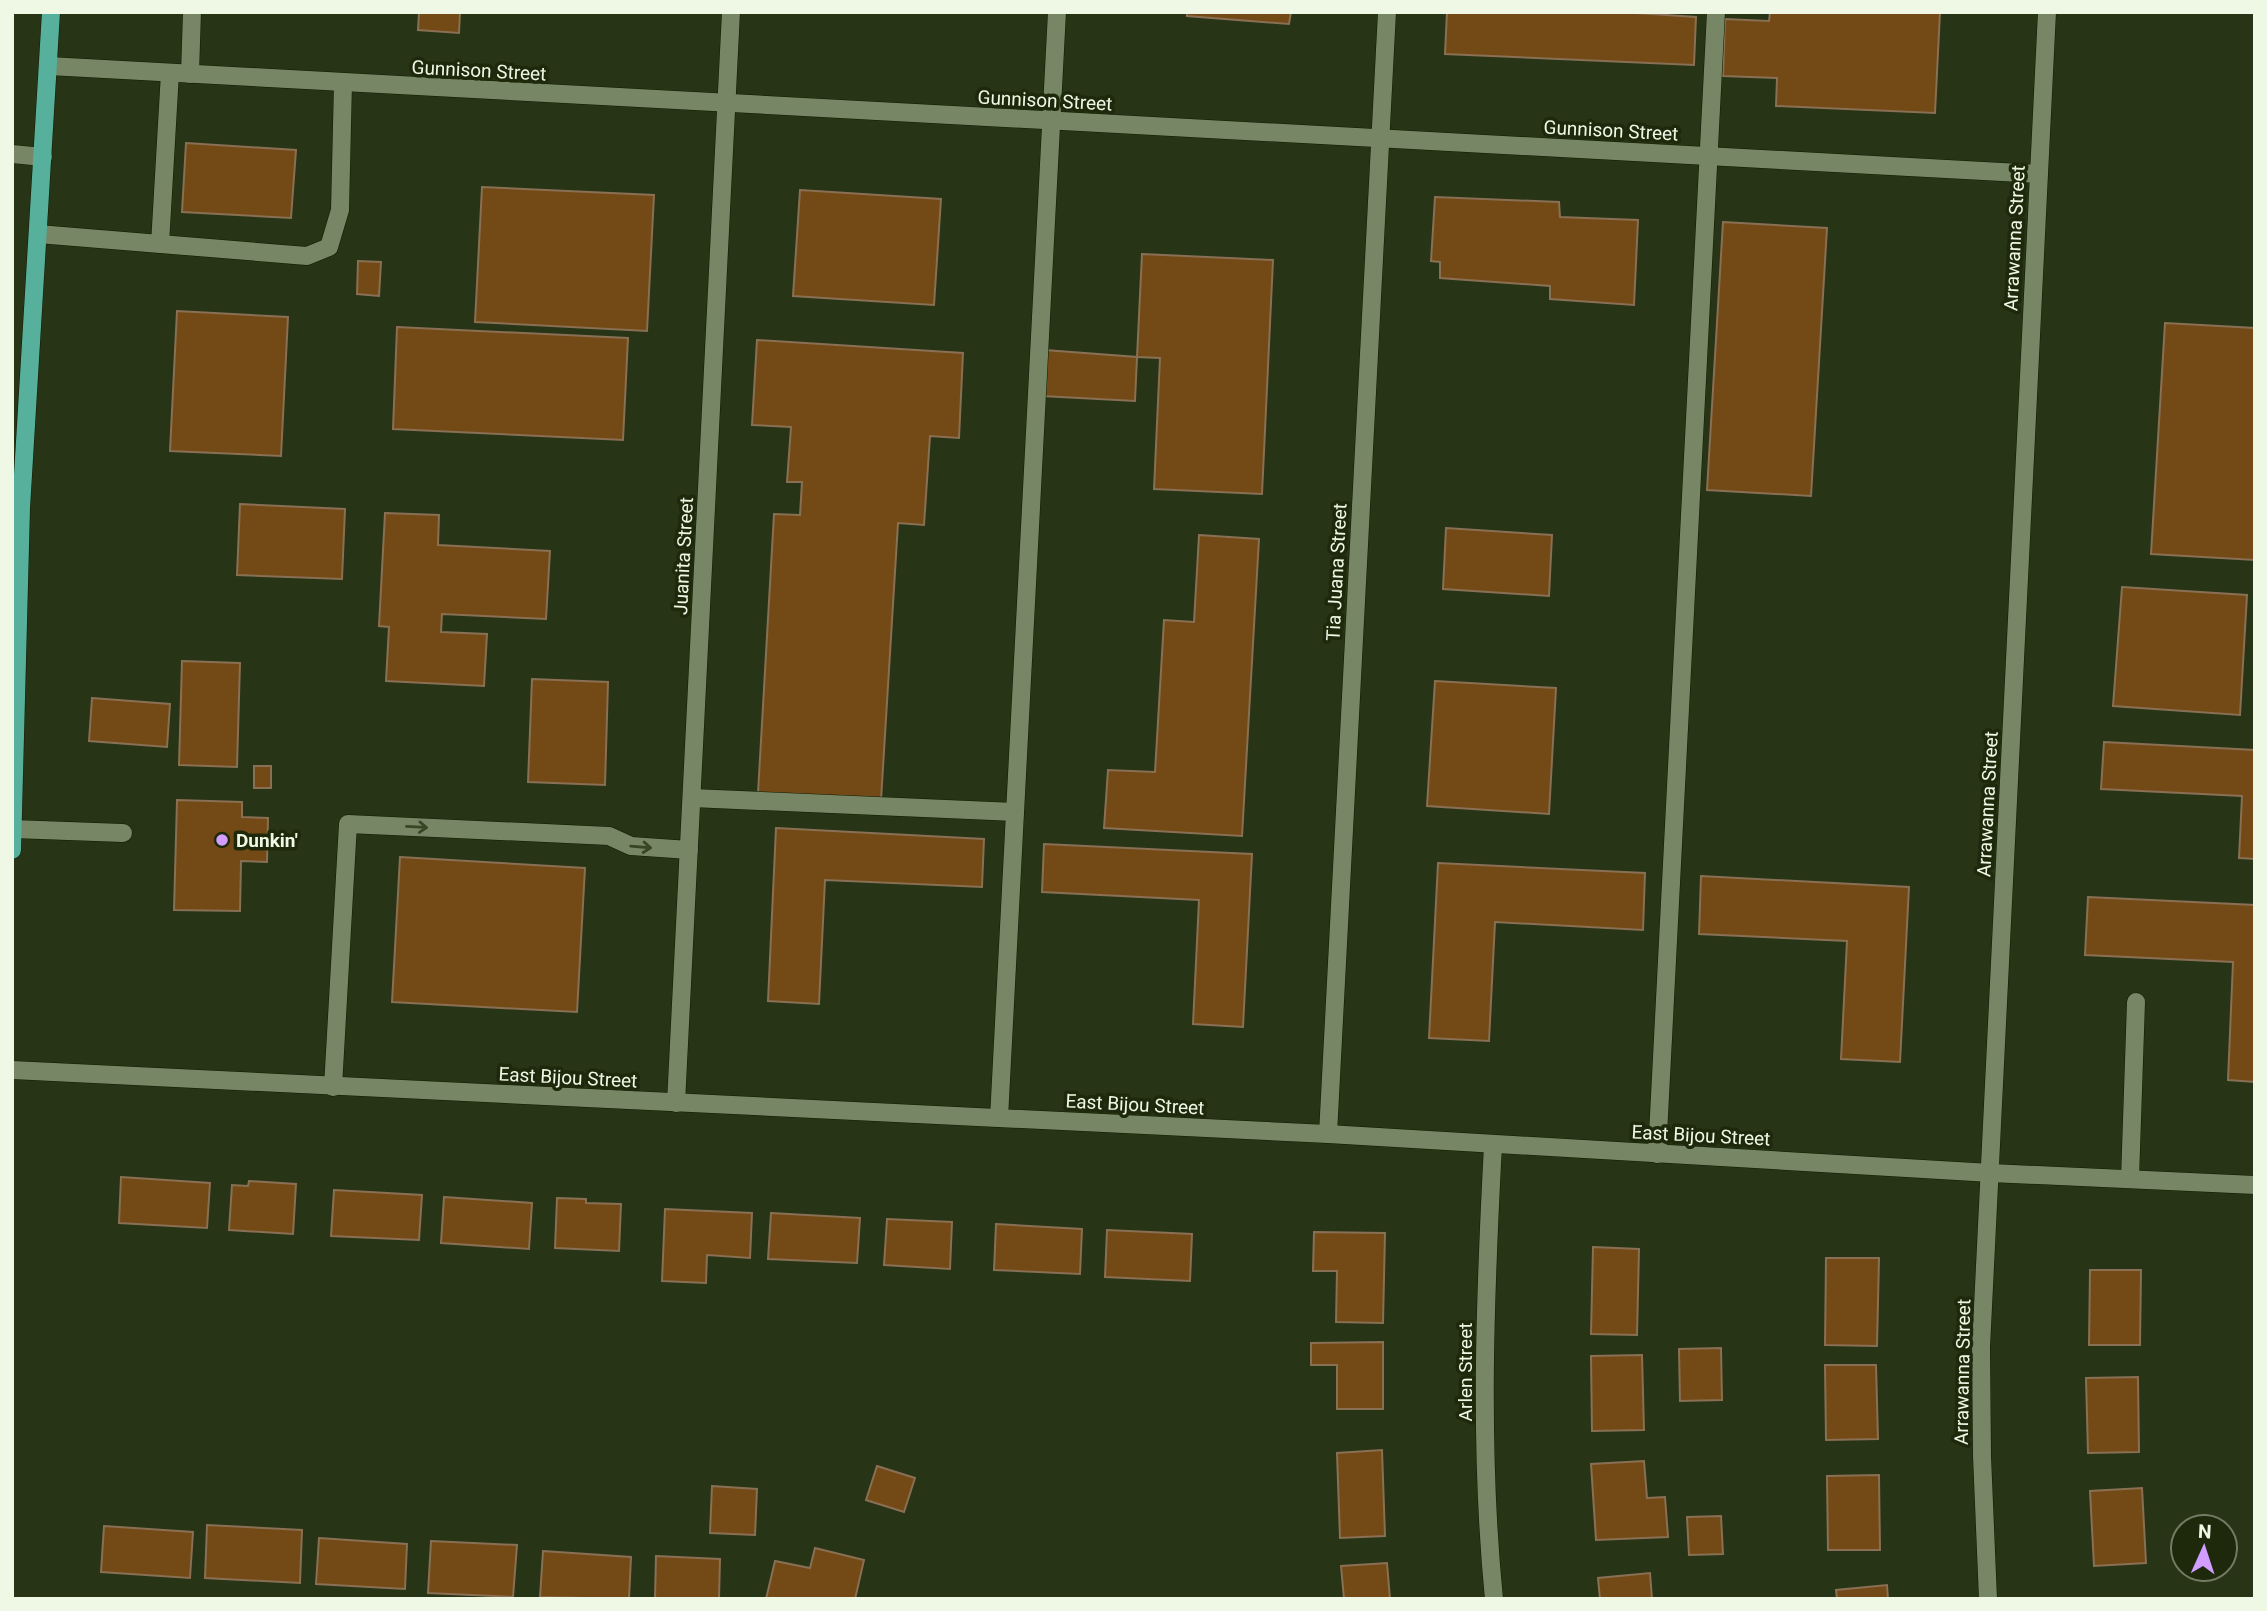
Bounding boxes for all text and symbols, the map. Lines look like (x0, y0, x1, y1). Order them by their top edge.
street label: Gunnison Street (411, 55, 547, 86)
street label: Gunnison Street (977, 85, 1113, 116)
street label: Gunnison Street (1543, 115, 1679, 146)
street label: Arrawanna Street (1999, 165, 2030, 312)
street label: Juanita Street (669, 497, 698, 615)
street label: Tia Juana Street (1321, 503, 1352, 642)
street label: Arrawanna Street (1972, 731, 2003, 878)
one-way arrow (405, 821, 428, 834)
place label: Dunkin' (236, 829, 298, 852)
marker: Dunkin' (214, 832, 230, 848)
one-way arrow (630, 841, 652, 854)
street label: East Bijou Street (498, 1062, 638, 1093)
street label: East Bijou Street (1065, 1089, 1205, 1120)
street label: East Bijou Street (1631, 1120, 1771, 1151)
street label: Arrawanna Street (1950, 1299, 1975, 1445)
street label: Arlen Street (1454, 1323, 1477, 1421)
north arrow (2169, 1513, 2239, 1583)
text: N (2198, 1520, 2212, 1543)

